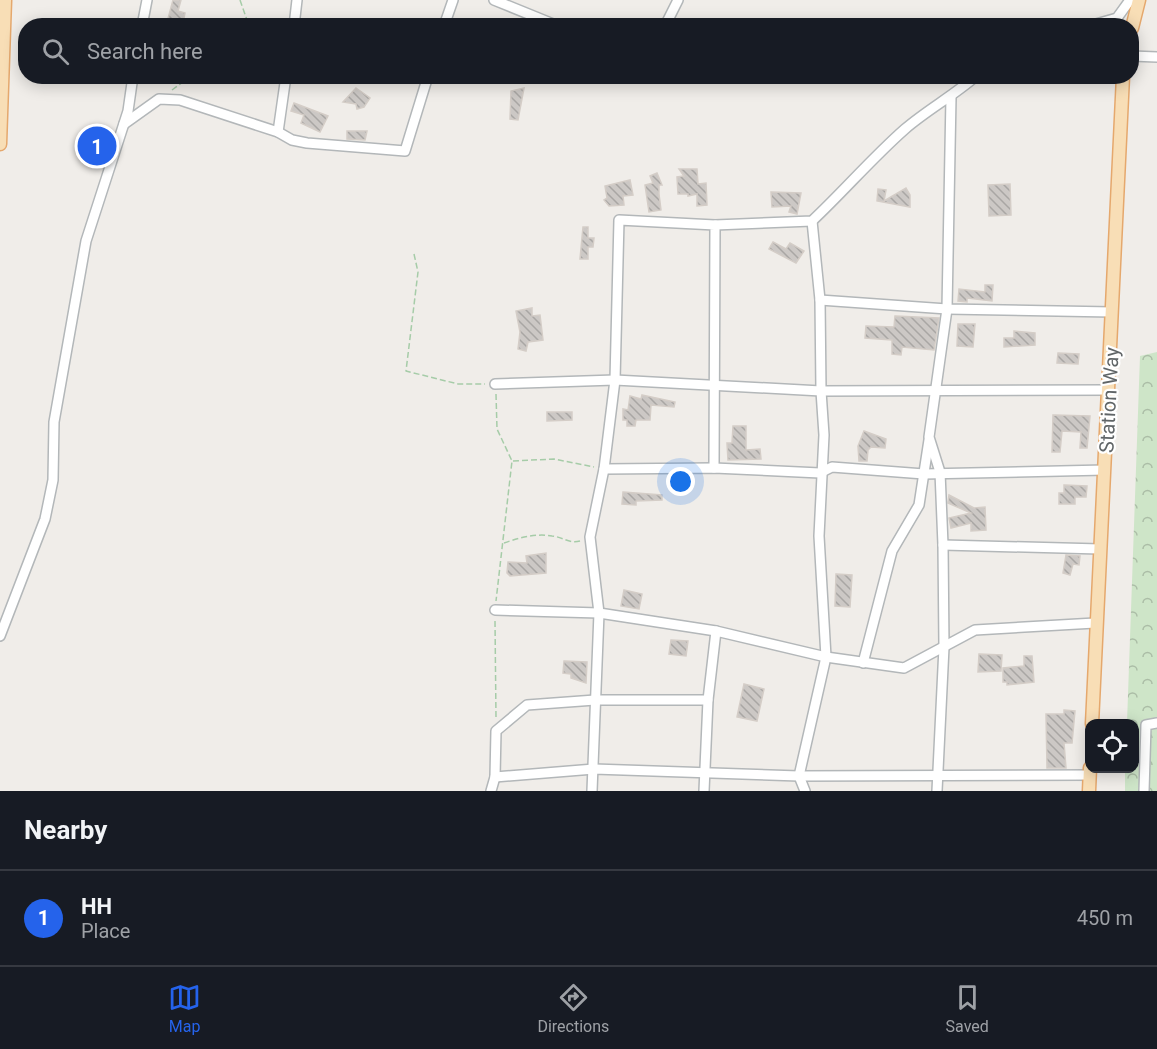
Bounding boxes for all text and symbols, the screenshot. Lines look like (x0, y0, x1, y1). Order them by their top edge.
search box (18, 18, 1139, 84)
icon: search (39, 35, 72, 68)
text: Search here (87, 39, 203, 64)
pin: 1 (78, 124, 116, 168)
street label: Station Way (1094, 346, 1124, 453)
your location (666, 467, 695, 496)
map controls (1085, 719, 1139, 773)
button: locate (1085, 719, 1139, 773)
text: Nearby (24, 815, 107, 845)
text: HH (81, 894, 112, 919)
text: 1 (38, 906, 49, 930)
text: 450 m (1077, 906, 1133, 930)
text: Place (81, 919, 130, 943)
tab: Map (168, 981, 201, 1036)
tab: Directions (537, 981, 609, 1036)
tab: Saved (946, 981, 989, 1036)

